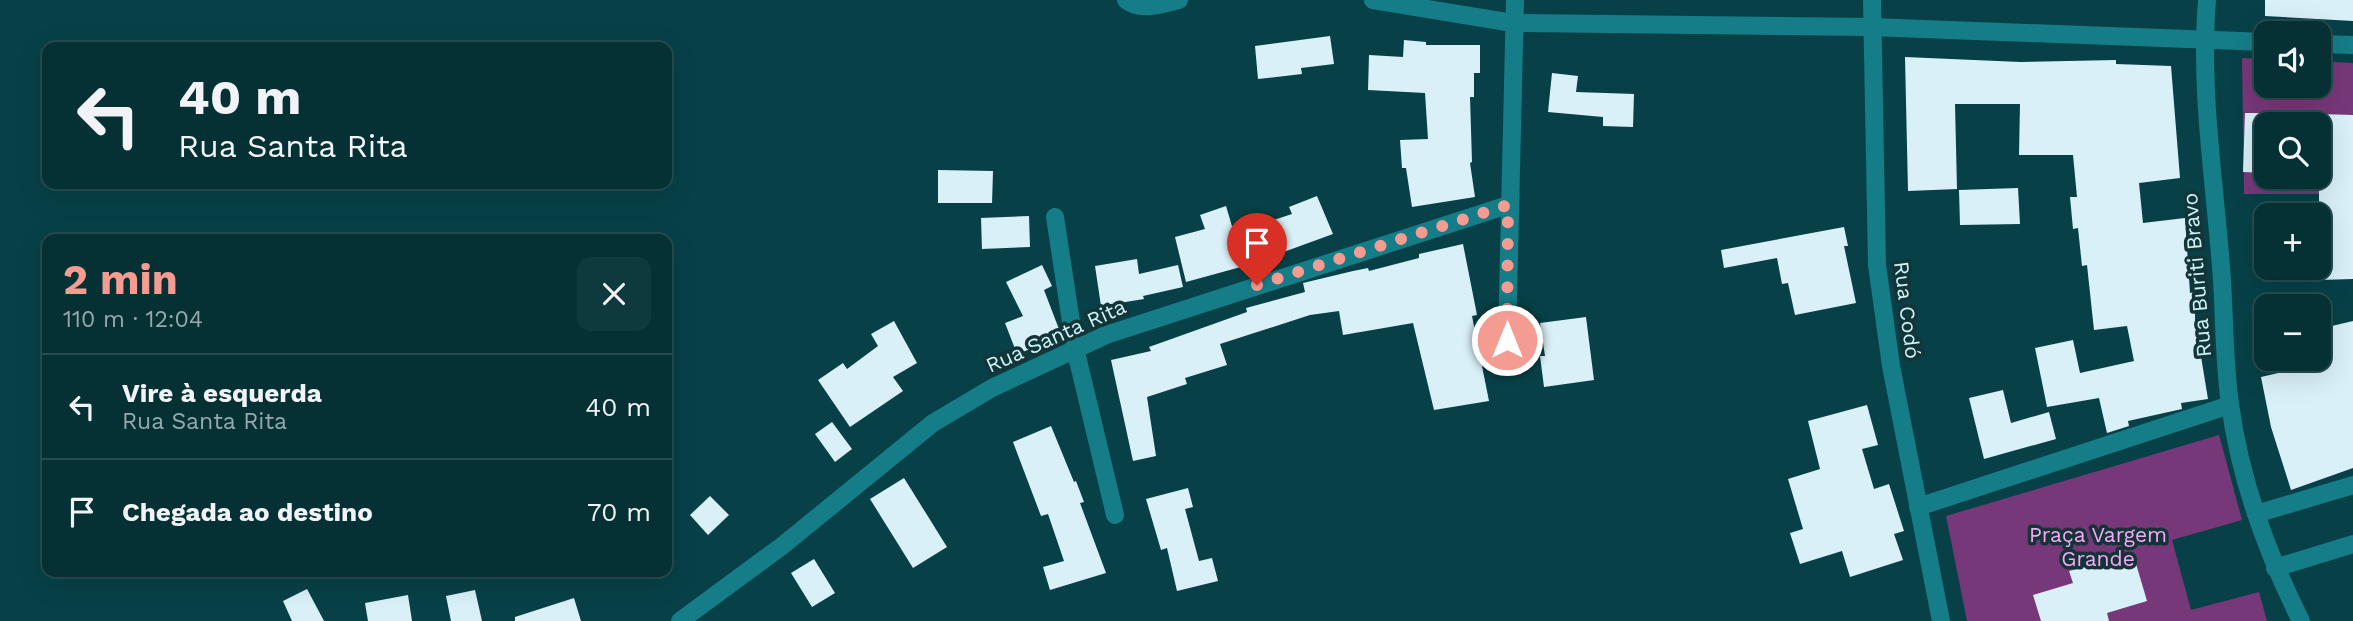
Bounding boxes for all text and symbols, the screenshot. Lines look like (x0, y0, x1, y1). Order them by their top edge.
map controls (2254, 21, 2331, 371)
button: sound (2254, 21, 2331, 98)
text: 40 m (178, 68, 301, 126)
icon: left (63, 70, 154, 161)
button: search (2254, 112, 2331, 189)
text: Rua Santa Rita (178, 127, 408, 165)
street label: Rua Buriti Bravo (2177, 192, 2216, 358)
button: + (2254, 203, 2331, 280)
pin (1227, 213, 1287, 285)
icon: arrive (1238, 224, 1276, 262)
text: 2 min (63, 255, 178, 304)
button: close (577, 257, 651, 331)
street label: Rua Codó (1889, 260, 1926, 360)
street label: Rua Santa Rita (982, 293, 1130, 378)
button: − (2254, 294, 2331, 371)
position arrow (1470, 303, 1544, 377)
text: 110 m · 12:04 (63, 306, 203, 333)
text: Vire à esquerda (122, 378, 322, 408)
icon: left (63, 388, 101, 426)
text: 40 m (585, 392, 651, 422)
text: Rua Santa Rita (122, 408, 287, 435)
icon: arrive (63, 493, 101, 531)
text: Chegada ao destino (122, 497, 373, 527)
text: 70 m (587, 497, 651, 527)
park label: Praça Vargem Grande (2029, 522, 2167, 571)

